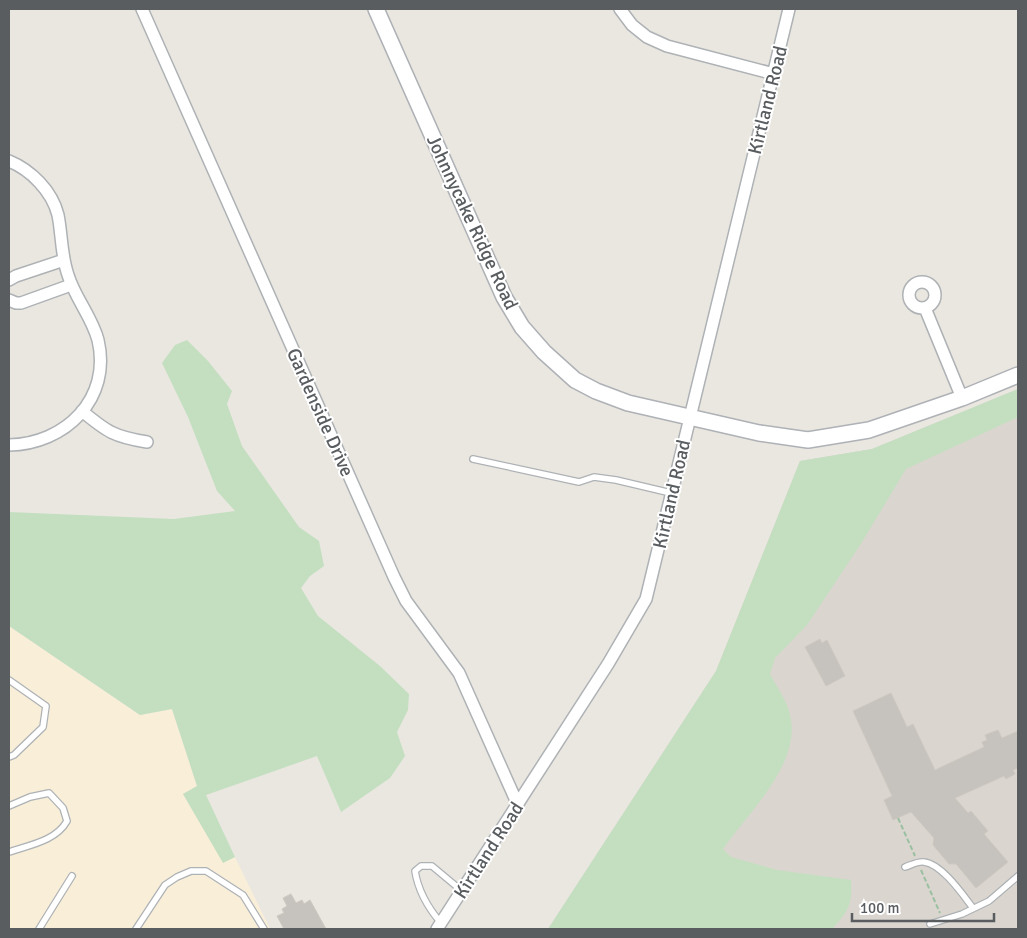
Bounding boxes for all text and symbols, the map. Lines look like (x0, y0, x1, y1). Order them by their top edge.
street label: Kirtland Road (743, 43, 793, 157)
street label: Johnnycake Ridge Road (421, 131, 523, 314)
street label: Gardenside Drive (281, 344, 359, 480)
street label: Kirtland Road (648, 437, 696, 551)
street label: Kirtland Road (449, 797, 529, 904)
scale bar (852, 890, 994, 922)
text: 100 m (860, 899, 900, 917)

